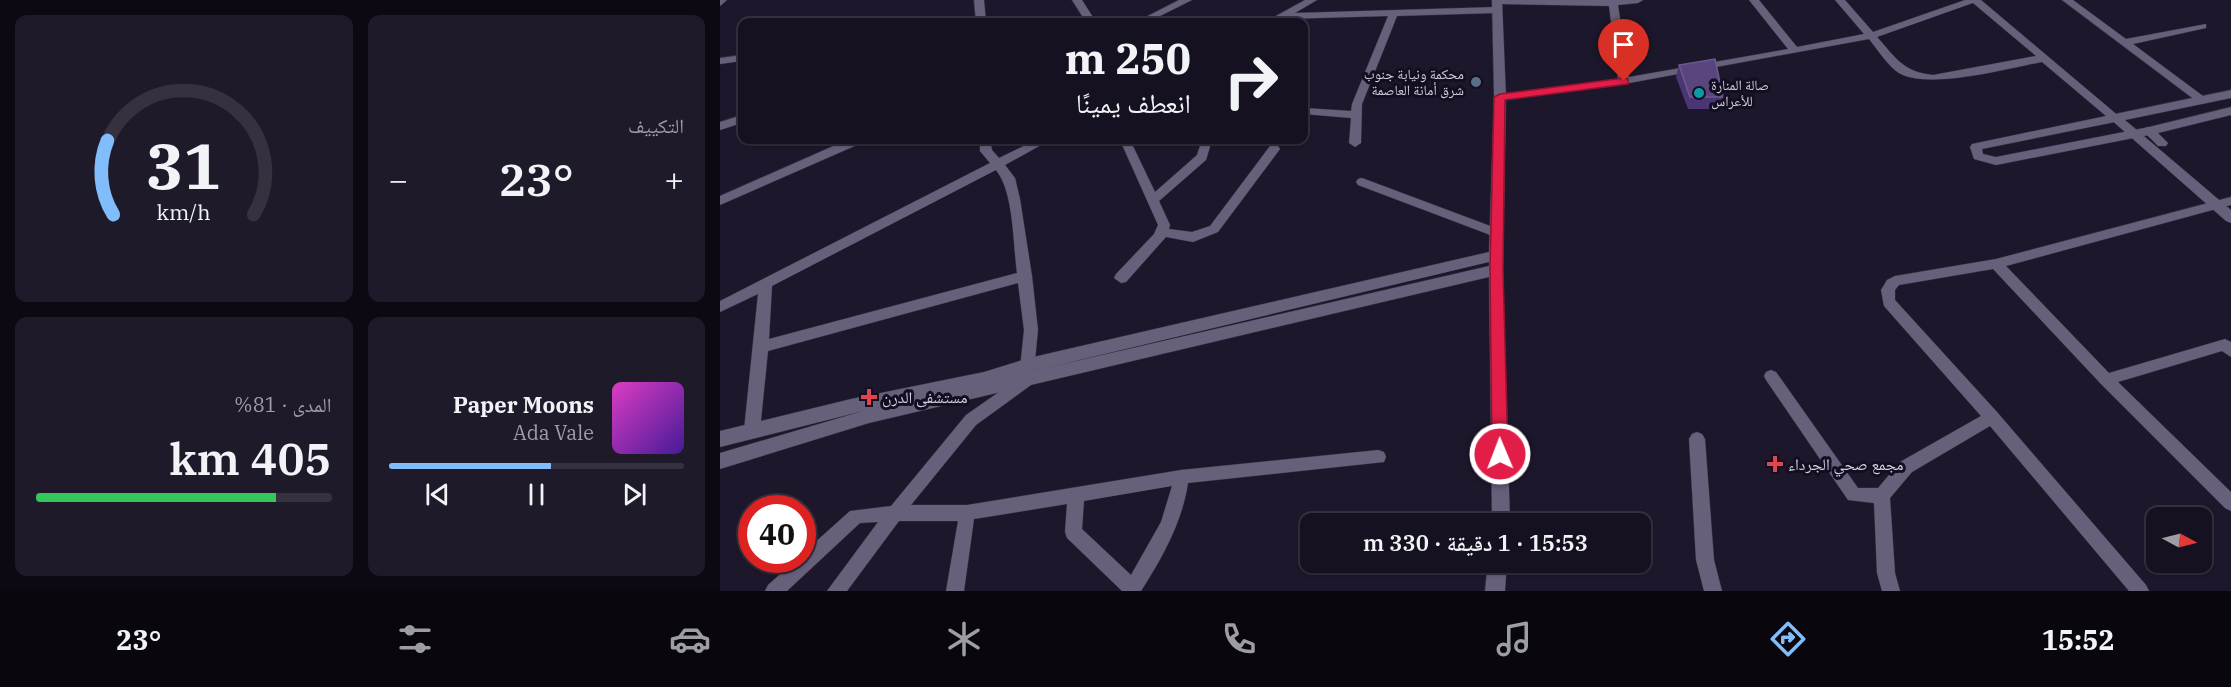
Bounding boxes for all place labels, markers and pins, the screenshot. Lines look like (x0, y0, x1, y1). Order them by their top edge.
pin (1598, 19, 1649, 81)
place label: محكمة ونيابة جنوب شرق أمانة العاصمة (1364, 65, 1464, 99)
marker: محكمة ونيابة جنوب شرق أمانة العاصمة (1469, 75, 1483, 89)
place label: صالة المنارة للأعراس (1711, 76, 1769, 110)
marker: صالة المنارة للأعراس (1692, 86, 1706, 100)
place label: مستشفى الدرن (882, 387, 968, 408)
marker: مستشفى الدرن (860, 388, 878, 406)
place label: مجمع صحي الجرداء (1788, 454, 1904, 477)
marker: مجمع صحي الجرداء (1766, 455, 1784, 473)

